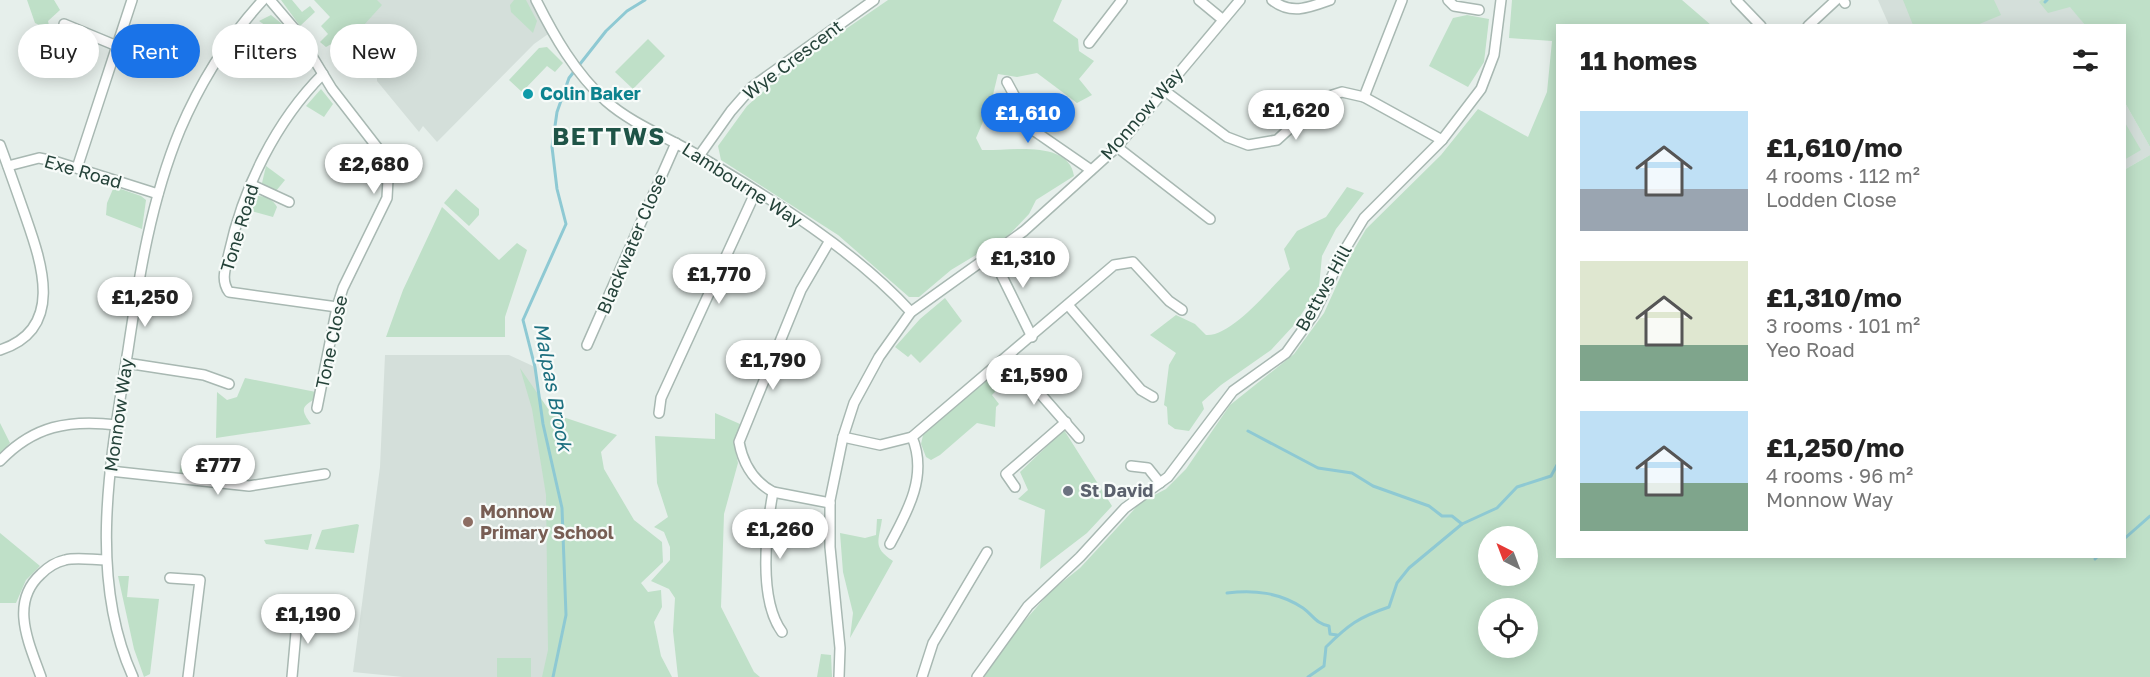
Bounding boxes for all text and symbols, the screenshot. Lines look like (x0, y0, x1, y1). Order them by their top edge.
street label: Wye Crescent (738, 15, 847, 104)
chip: Buy (18, 24, 99, 78)
chip: Rent (111, 24, 200, 78)
chip: Filters (212, 24, 318, 78)
chip: New (330, 24, 417, 78)
icon: filters (2069, 44, 2102, 77)
text: 11 homes (1580, 45, 1697, 76)
street label: Monnow Way (1095, 63, 1187, 164)
place label: Colin Baker (540, 82, 641, 104)
marker: Colin Baker (521, 87, 535, 101)
pin: £1,620 (1247, 90, 1345, 141)
pin: £1,610 (979, 93, 1077, 144)
text: £1,620 (1262, 97, 1330, 121)
text: £1,610 (995, 100, 1061, 124)
district label: BETTWS (552, 121, 666, 150)
text: £1,610/mo (1766, 132, 1903, 163)
icon: home (1628, 135, 1700, 207)
street label: Lambourne Way (678, 137, 807, 231)
pin: £2,680 (325, 144, 423, 195)
street label: Exe Road (42, 149, 125, 193)
text: £2,680 (339, 151, 409, 175)
text: 4 rooms · 112 m² (1766, 163, 1920, 187)
street label: Blackwater Close (592, 170, 671, 317)
street label: Tone Road (215, 181, 263, 274)
text: Lodden Close (1766, 187, 1897, 211)
pin: £1,310 (974, 238, 1072, 289)
street label: Bettws Hill (1290, 240, 1356, 335)
text: £1,310 (990, 245, 1056, 269)
pin: £1,770 (670, 254, 768, 305)
text: £1,770 (687, 261, 751, 285)
pin: £1,250 (96, 277, 194, 328)
text: £1,310/mo (1766, 282, 1902, 313)
text: £1,250 (111, 284, 179, 308)
icon: home (1628, 285, 1700, 357)
street label: Tone Close (310, 293, 352, 391)
text: 3 rooms · 101 m² (1766, 313, 1920, 337)
water label: Malpas Brook (530, 321, 579, 456)
text: Yeo Road (1766, 337, 1855, 361)
pin: £1,790 (724, 340, 822, 391)
text: £1,790 (740, 347, 806, 371)
pin: £1,590 (985, 355, 1083, 406)
street label: Monnow Way (99, 357, 137, 473)
text: £1,590 (1000, 362, 1068, 386)
text: £1,250/mo (1766, 432, 1904, 463)
icon: home (1628, 435, 1700, 507)
pin: £777 (182, 445, 254, 496)
text: £777 (195, 452, 241, 476)
text: 4 rooms · 96 m² (1766, 463, 1913, 487)
place label: St David (1080, 479, 1153, 501)
marker: St David (1061, 484, 1075, 498)
text: Monnow Way (1766, 487, 1893, 511)
place label: Monnow Primary School (480, 500, 614, 543)
pin: £1,260 (731, 509, 829, 560)
marker: Monnow Primary School (461, 515, 475, 529)
text: £1,260 (746, 516, 814, 540)
north arrow (1478, 526, 1538, 586)
map controls (1478, 526, 1538, 658)
pin: £1,190 (259, 594, 357, 645)
button: locate (1478, 598, 1538, 658)
text: £1,190 (275, 601, 341, 625)

